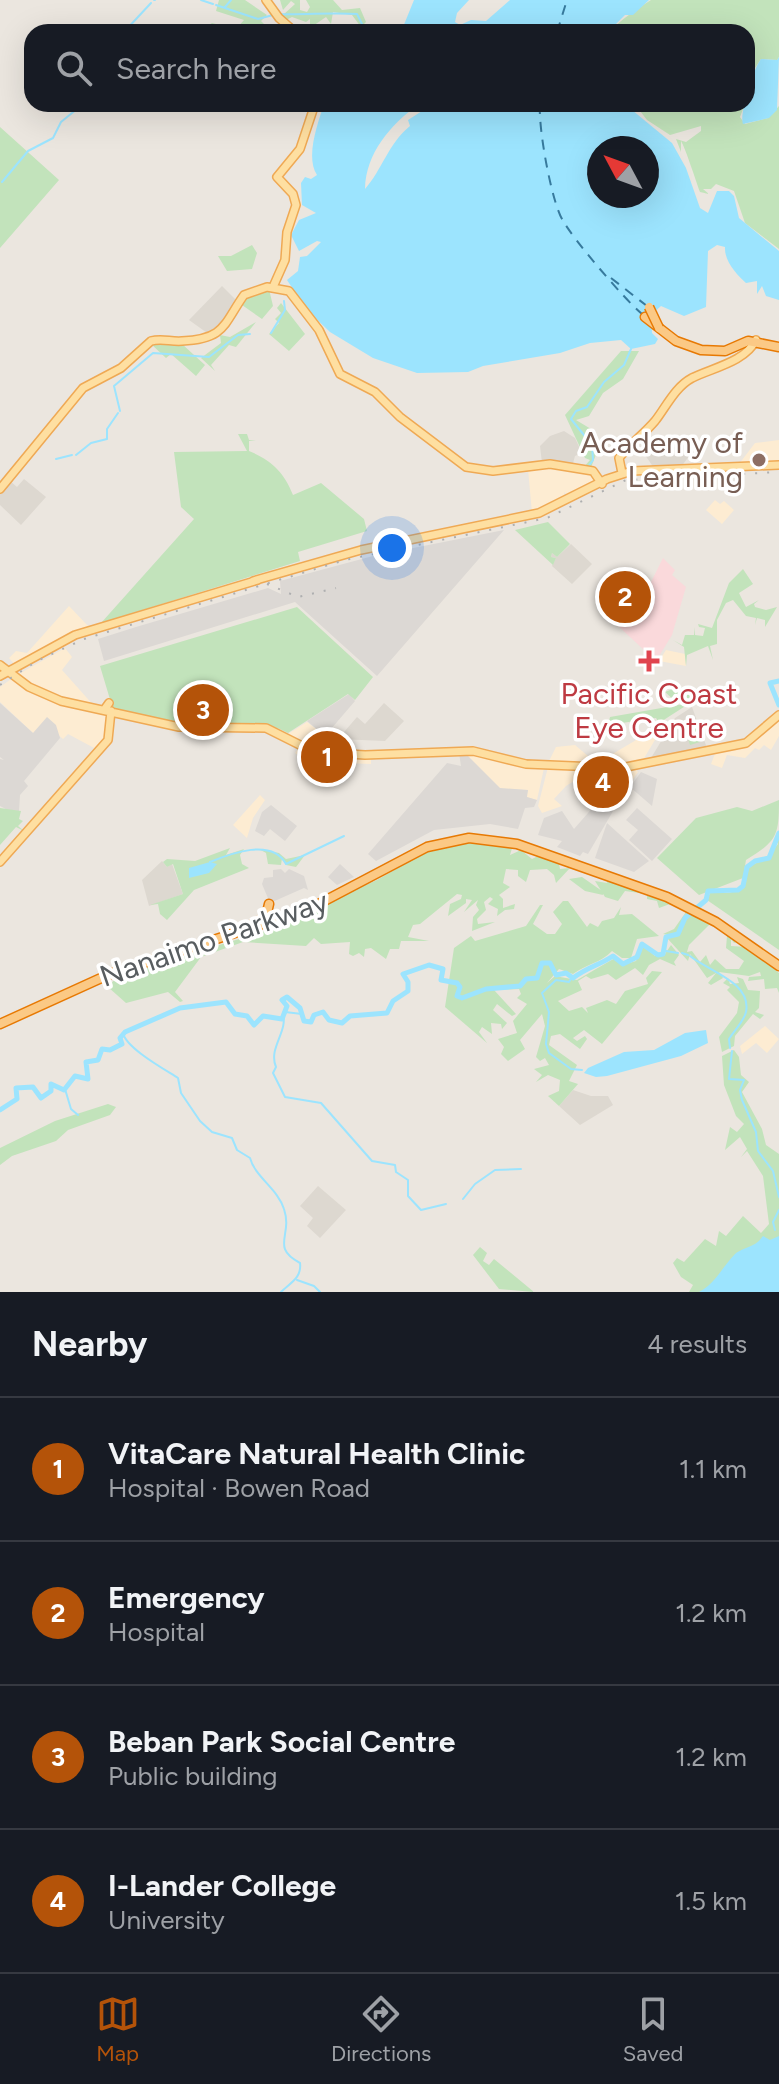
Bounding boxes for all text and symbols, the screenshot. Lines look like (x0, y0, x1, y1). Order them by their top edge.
search box (24, 24, 755, 112)
icon: search (52, 46, 96, 90)
text: Search here (116, 50, 276, 87)
north arrow (587, 136, 659, 208)
place label: Academy of Learning (580, 424, 743, 495)
marker: Academy of Learning (750, 451, 768, 469)
your location (372, 528, 412, 568)
pin: 2 (599, 567, 651, 627)
marker: Pacific Coast Eye Centre (638, 650, 660, 672)
place label: Pacific Coast Eye Centre (561, 675, 737, 746)
pin: 3 (177, 680, 229, 740)
pin: 1 (301, 727, 353, 787)
pin: 4 (577, 752, 629, 812)
street label: Nanaimo Parkway (95, 882, 333, 995)
text: Nearby (32, 1324, 147, 1365)
text: 4 results (647, 1328, 747, 1360)
text: VitaCare Natural Health Clinic (108, 1435, 525, 1472)
text: 1 (53, 1453, 63, 1485)
text: 1.1 km (679, 1453, 747, 1485)
text: Hospital · Bowen Road (108, 1472, 370, 1504)
text: Emergency (108, 1579, 265, 1616)
text: 2 (50, 1597, 66, 1629)
text: 1.2 km (675, 1597, 747, 1629)
text: Hospital (108, 1616, 205, 1648)
text: Beban Park Social Centre (108, 1723, 455, 1760)
text: 3 (51, 1741, 65, 1773)
text: 1.2 km (675, 1741, 747, 1773)
text: Public building (108, 1760, 277, 1792)
text: I-Lander College (108, 1867, 336, 1904)
text: 4 (50, 1885, 66, 1917)
text: 1.5 km (675, 1885, 747, 1917)
text: University (108, 1904, 225, 1936)
tab: Map (96, 1992, 140, 2067)
tab: Directions (331, 1992, 431, 2067)
tab: Saved (623, 1992, 683, 2067)

